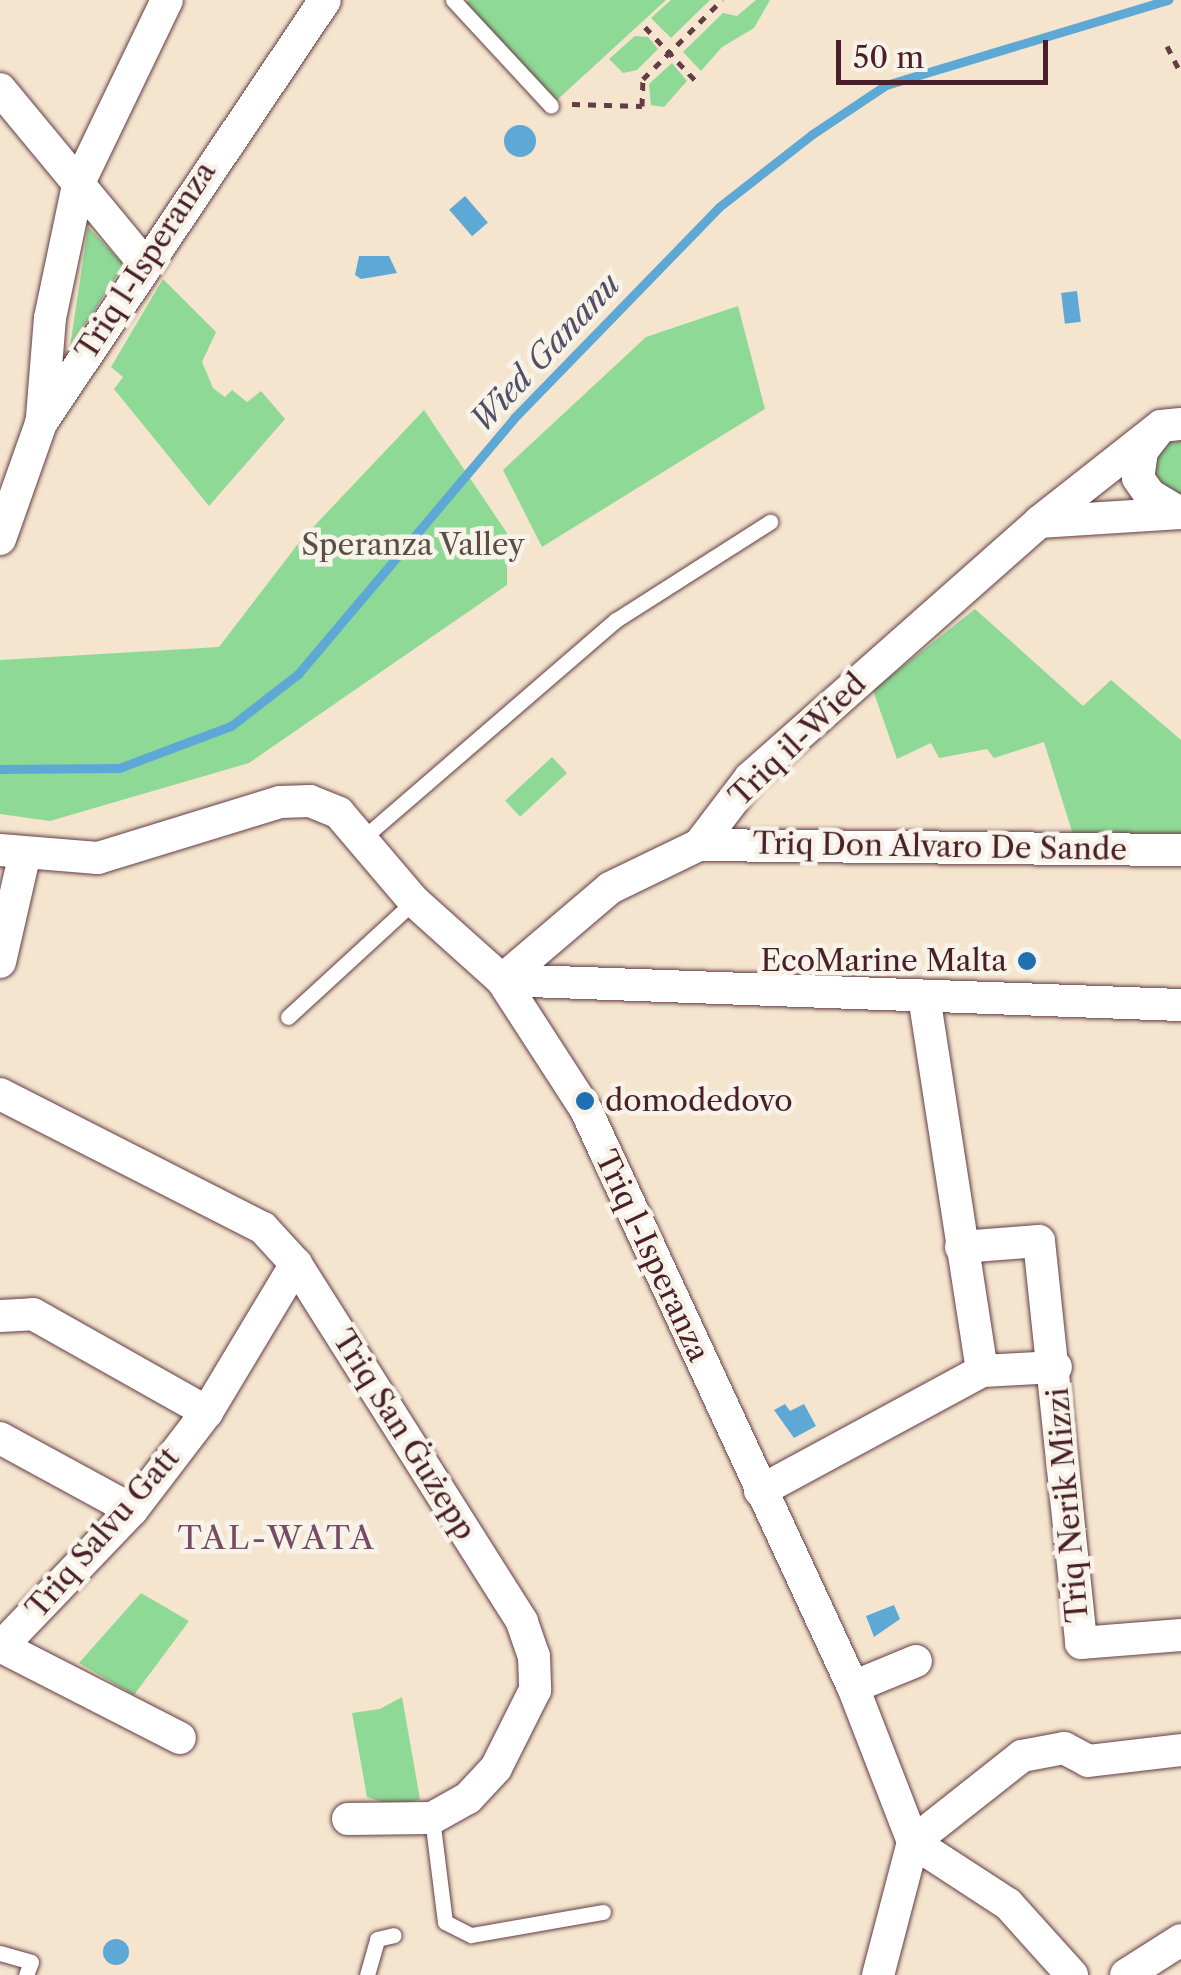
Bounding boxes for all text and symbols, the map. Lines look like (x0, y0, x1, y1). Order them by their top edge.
scale bar (841, 20, 1054, 82)
text: 50 m (853, 39, 924, 76)
street label: Triq l-Isperanza (69, 155, 223, 367)
water label: Wied Gananu (462, 266, 628, 440)
park label: Speranza Valley (301, 527, 525, 563)
street label: Triq il-Wied (722, 666, 874, 814)
street label: Triq Don Alvaro De Sande (752, 826, 1128, 868)
place label: EcoMarine Malta (760, 943, 1007, 979)
marker: EcoMarine Malta (1016, 950, 1038, 972)
place label: domodedovo (605, 1083, 793, 1119)
marker: domodedovo (574, 1090, 596, 1112)
street label: Triq l-Isperanza (587, 1145, 717, 1367)
street label: Triq San Ġużepp (325, 1323, 483, 1547)
street label: Triq Nerik Mizzi (1040, 1386, 1096, 1624)
street label: Triq Salvu Gatt (19, 1440, 187, 1626)
district label: TAL-WATA (178, 1519, 376, 1557)

